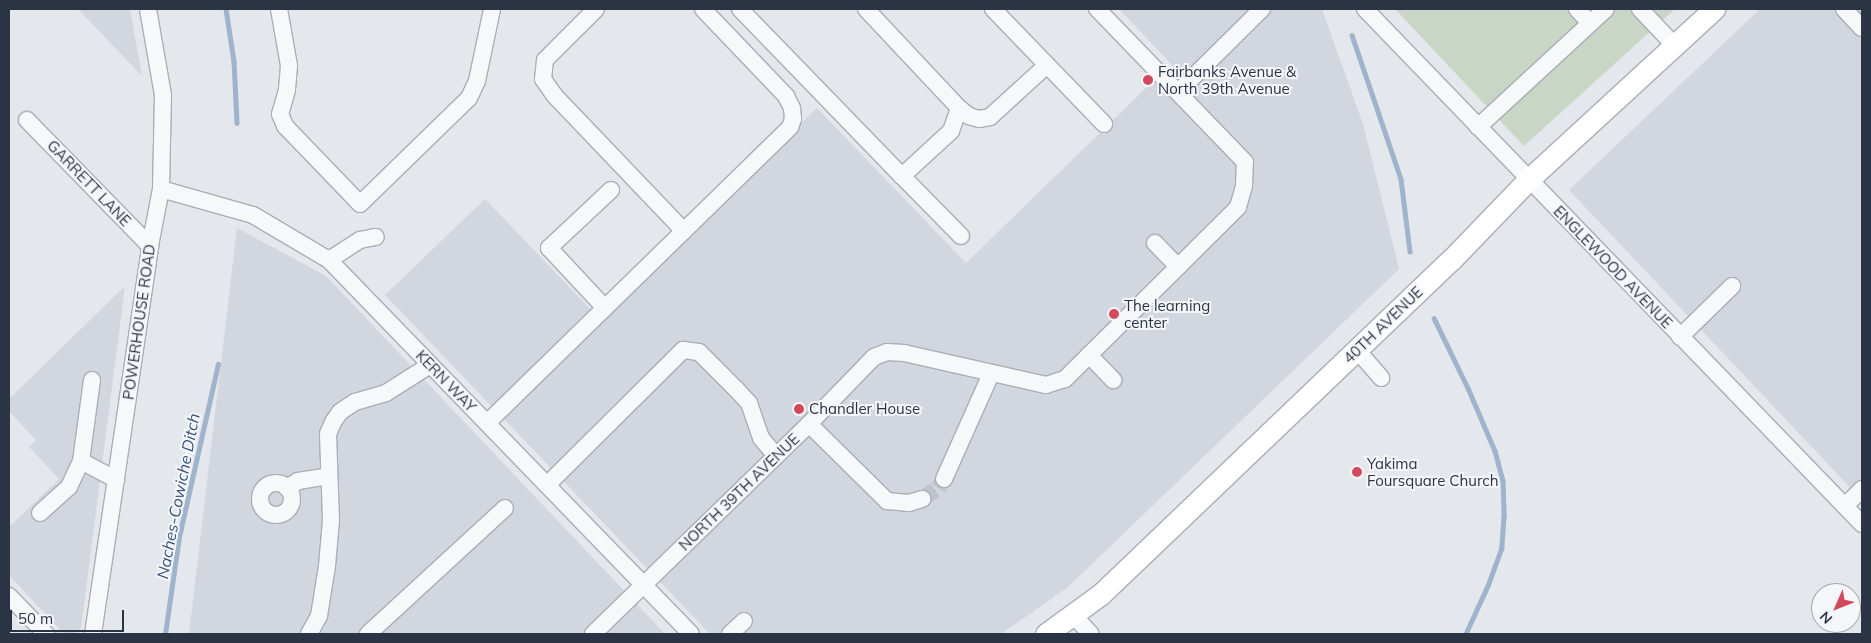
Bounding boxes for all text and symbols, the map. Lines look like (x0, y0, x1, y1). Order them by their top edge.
place label: Fairbanks Avenue & North 39th Avenue (1158, 62, 1296, 97)
marker: Fairbanks Avenue & North 39th Avenue (1142, 74, 1154, 86)
street label: GARRETT LANE (43, 136, 135, 230)
street label: ENGLEWOOD AVENUE (1550, 202, 1676, 332)
street label: POWERHOUSE ROAD (119, 243, 159, 401)
street label: 40TH AVENUE (1340, 283, 1426, 367)
place label: The learning center (1124, 296, 1210, 331)
marker: The learning center (1108, 308, 1120, 320)
street label: KERN WAY (412, 346, 480, 416)
place label: Chandler House (809, 400, 920, 418)
marker: Chandler House (793, 403, 805, 415)
water label: Naches-Cowiche Ditch (153, 412, 203, 580)
street label: NORTH 39TH AVENUE (675, 430, 803, 554)
place label: Yakima Foursquare Church (1367, 454, 1499, 489)
marker: Yakima Foursquare Church (1351, 466, 1363, 478)
north arrow (1811, 583, 1861, 633)
scale bar (12, 600, 126, 632)
text: N (1816, 608, 1836, 628)
text: 50 m (18, 609, 53, 628)

